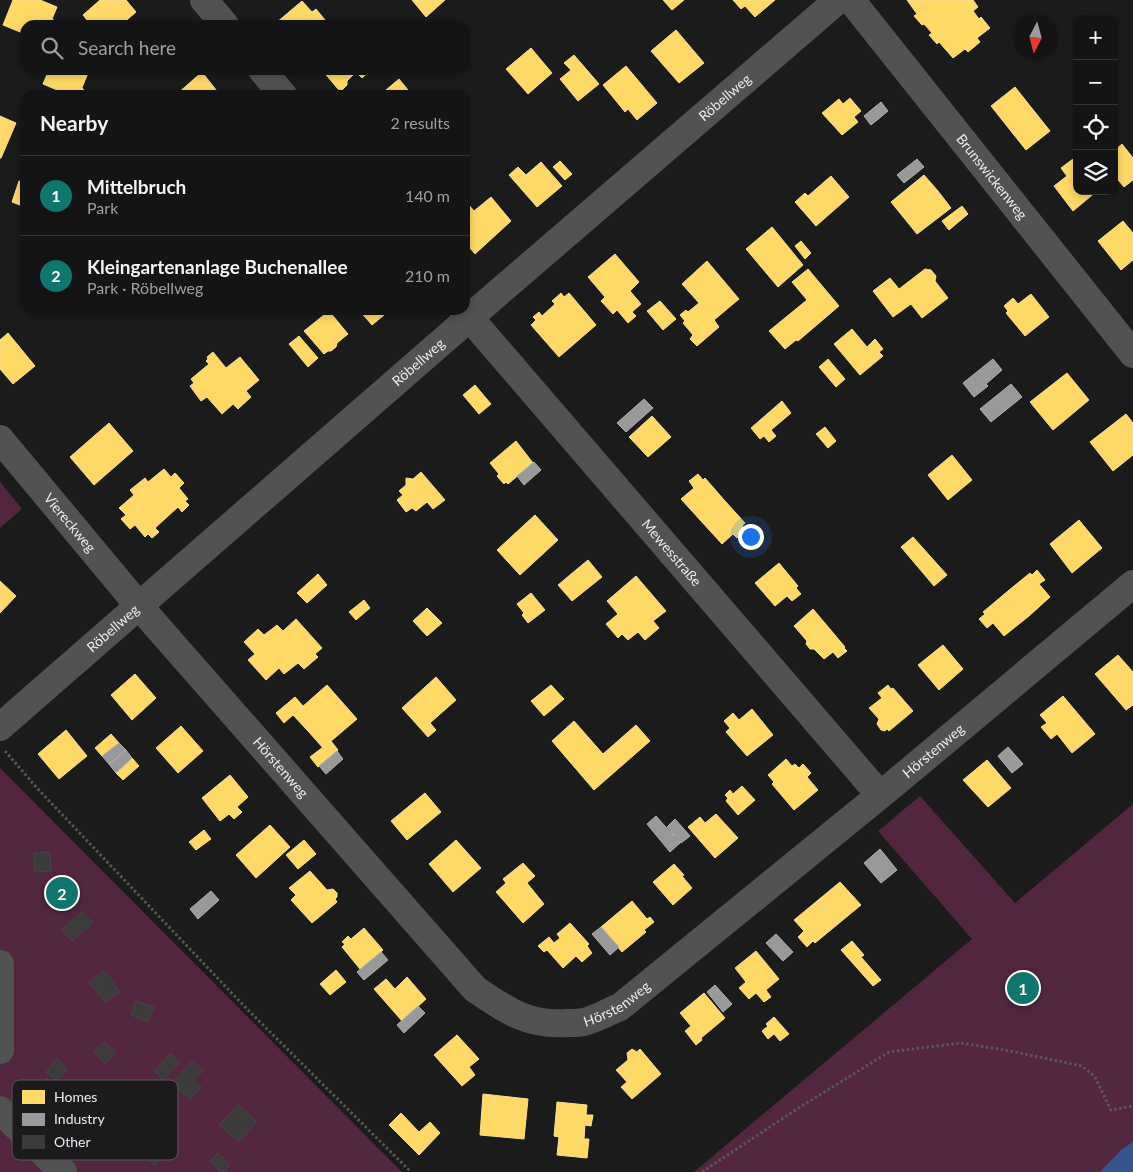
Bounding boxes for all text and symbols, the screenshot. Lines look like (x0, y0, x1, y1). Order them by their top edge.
north arrow (1013, 15, 1058, 60)
map controls (1073, 15, 1118, 195)
button: + (1073, 15, 1118, 60)
search box (20, 20, 470, 75)
icon: search (38, 34, 66, 62)
text: Search here (78, 36, 176, 59)
button: − (1073, 60, 1118, 105)
street label: Röbellweg (695, 70, 754, 124)
button: locate (1073, 105, 1118, 150)
text: Nearby (40, 110, 108, 135)
text: 2 results (390, 113, 450, 132)
street label: Brunswickenweg (953, 130, 1031, 223)
button: layers (1073, 150, 1118, 195)
text: Mittelbruch (87, 175, 186, 198)
text: 1 (51, 186, 61, 205)
text: 140 m (405, 186, 450, 205)
text: Park (87, 198, 118, 217)
text: Kleingartenanlage Buchenallee (87, 255, 348, 278)
text: 2 (51, 266, 61, 285)
text: 210 m (405, 266, 450, 285)
text: Park · Röbellweg (87, 278, 203, 297)
street label: Röbellweg (388, 335, 448, 389)
street label: Viereckweg (41, 489, 100, 556)
street label: Mewesstraße (638, 515, 706, 589)
your location (738, 524, 764, 550)
street label: Röbellweg (83, 601, 142, 655)
street label: Hörstenweg (899, 720, 967, 781)
street label: Hörstenweg (250, 733, 312, 801)
pin: 2 (46, 874, 78, 912)
pin: 1 (1007, 969, 1039, 1007)
street label: Hörstenweg (581, 977, 653, 1030)
legend (12, 1080, 178, 1160)
text: Homes (54, 1088, 97, 1105)
text: Industry (54, 1110, 105, 1127)
text: Other (54, 1133, 91, 1150)

